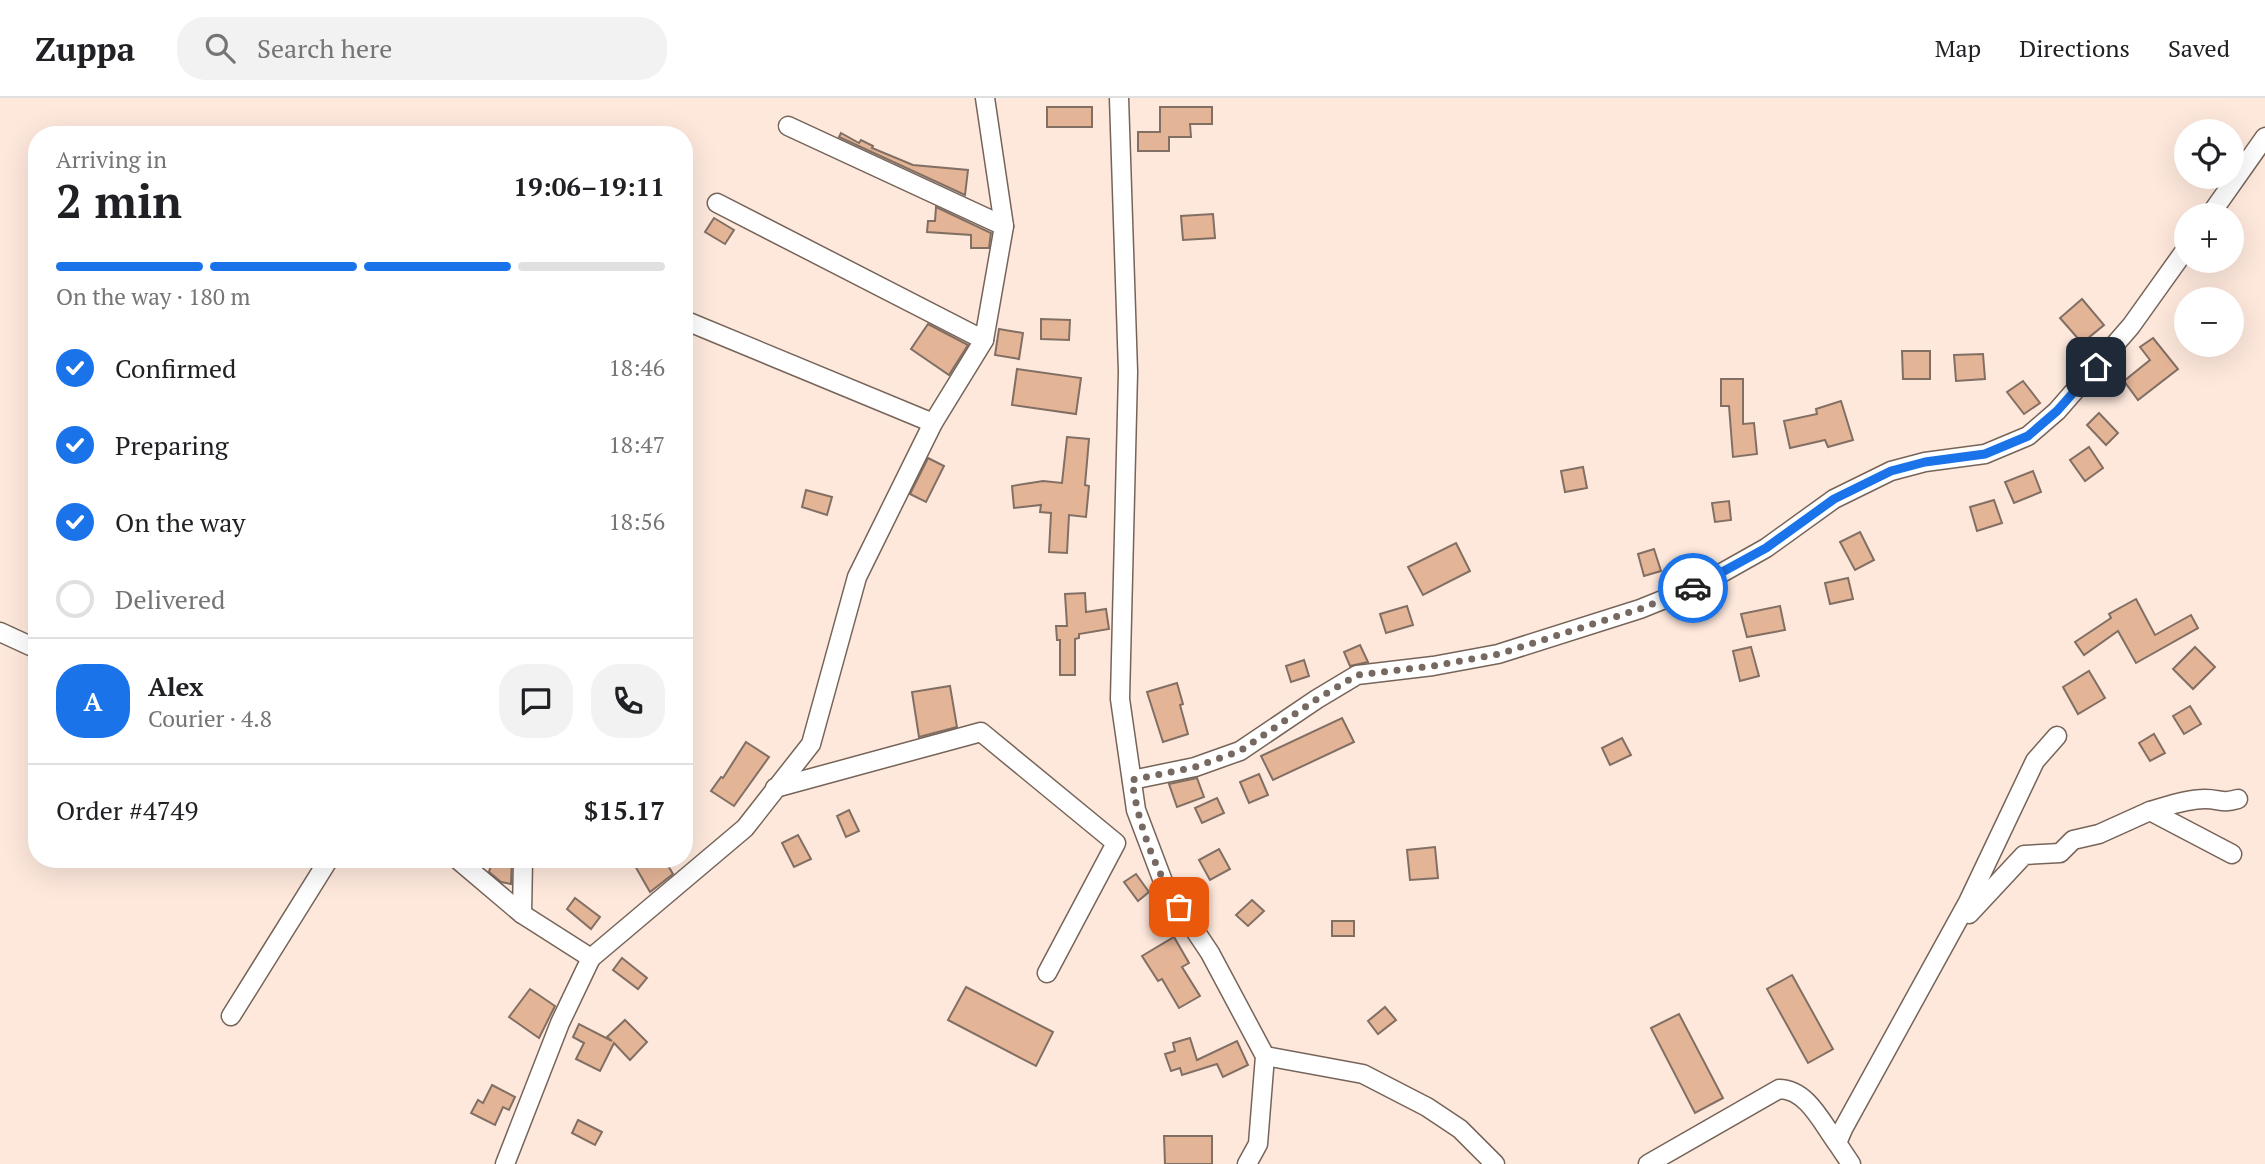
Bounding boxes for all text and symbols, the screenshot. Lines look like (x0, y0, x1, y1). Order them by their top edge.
search box (177, 17, 667, 80)
text: Zuppa (35, 27, 135, 70)
icon: search (201, 29, 239, 67)
text: Search here (257, 31, 392, 65)
text: Map (1935, 32, 1981, 64)
text: Directions (2019, 32, 2130, 64)
text: Saved (2168, 32, 2230, 64)
map controls (2174, 119, 2244, 357)
button: locate (2174, 119, 2244, 189)
text: Arriving in (56, 144, 167, 175)
text: 19:06–19:11 (513, 169, 665, 203)
text: 2 min (56, 170, 182, 231)
button: + (2174, 203, 2244, 273)
text: On the way · 180 m (56, 281, 250, 312)
button: − (2174, 287, 2244, 357)
pin (2066, 337, 2126, 397)
icon: home (2077, 348, 2115, 386)
icon: check (56, 349, 94, 387)
text: Confirmed (115, 351, 236, 385)
text: 18:46 (608, 352, 665, 383)
icon: check (56, 426, 94, 464)
text: Preparing (115, 428, 228, 462)
text: 18:47 (608, 429, 665, 460)
icon: check (56, 503, 94, 541)
text: On the way (115, 505, 246, 539)
text: 18:56 (608, 506, 665, 537)
courier (1658, 553, 1728, 623)
icon: car (1674, 569, 1712, 607)
text: Delivered (115, 582, 225, 616)
button: chat (499, 664, 573, 738)
button: phone (591, 664, 665, 738)
text: Alex (148, 669, 204, 703)
text: A (84, 684, 102, 718)
text: Courier · 4.8 (148, 703, 272, 734)
text: Order #4749 (56, 793, 198, 827)
text: $15.17 (584, 793, 665, 827)
pin (1149, 877, 1209, 937)
icon: bag (1160, 888, 1198, 926)

